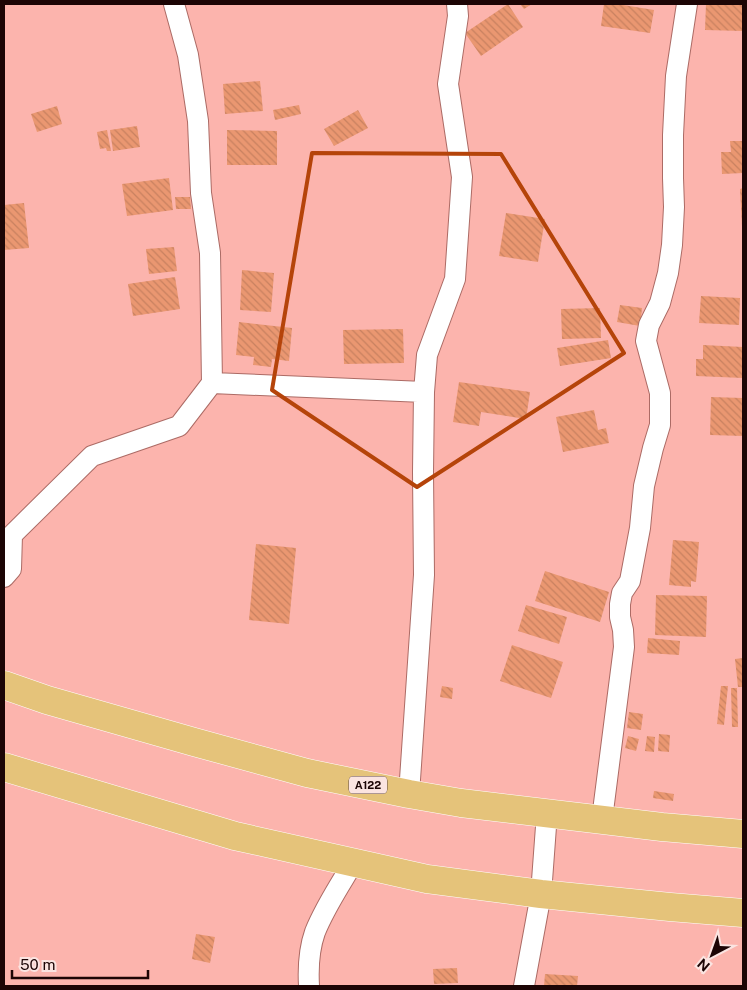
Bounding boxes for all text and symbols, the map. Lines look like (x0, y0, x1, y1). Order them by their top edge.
road number: A122 (349, 776, 387, 794)
north arrow (687, 930, 737, 980)
scale bar (12, 948, 149, 980)
text: N (694, 955, 713, 974)
text: 50 m (20, 956, 55, 973)

